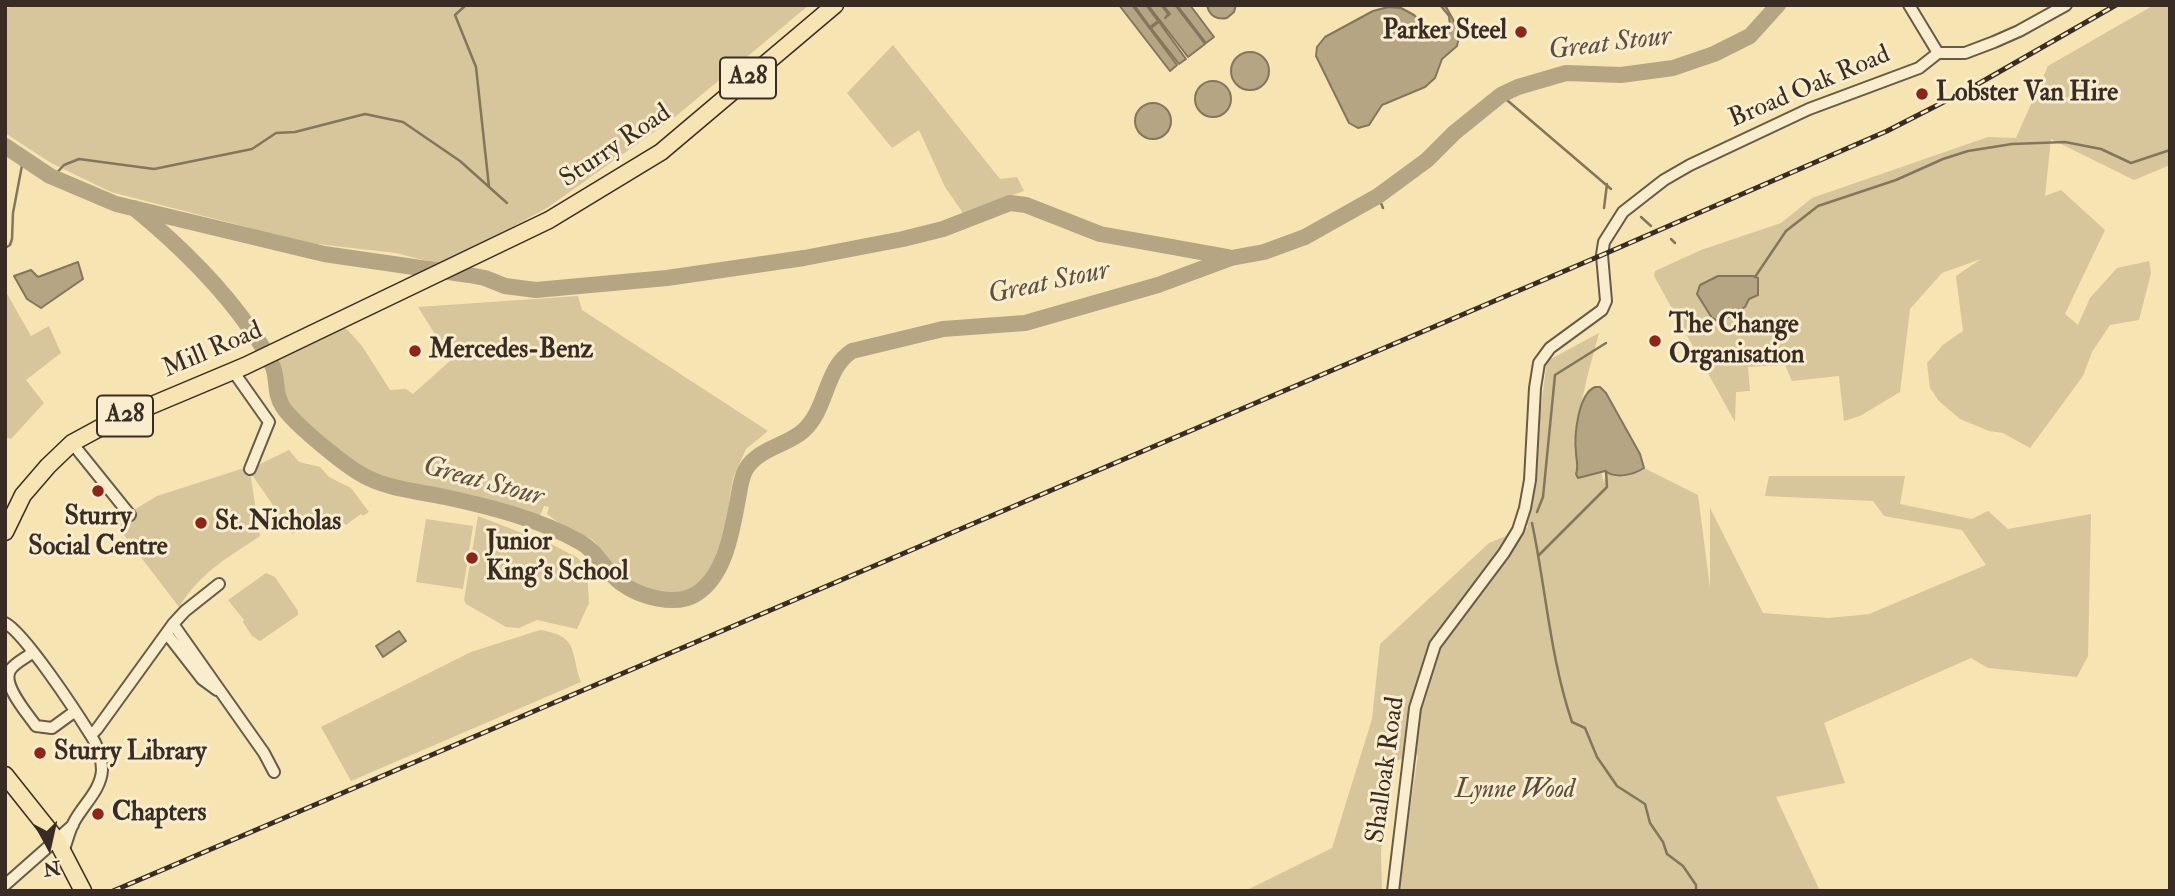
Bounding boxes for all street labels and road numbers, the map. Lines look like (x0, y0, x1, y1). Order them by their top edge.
street label: Broad Oak Road (1725, 40, 1895, 136)
road number: A28 (720, 57, 776, 98)
street label: Sturry Road (555, 99, 677, 195)
street label: Mill Road (158, 316, 268, 386)
road number: A28 (97, 396, 153, 436)
street label: Shalloak Road (1361, 695, 1413, 845)

